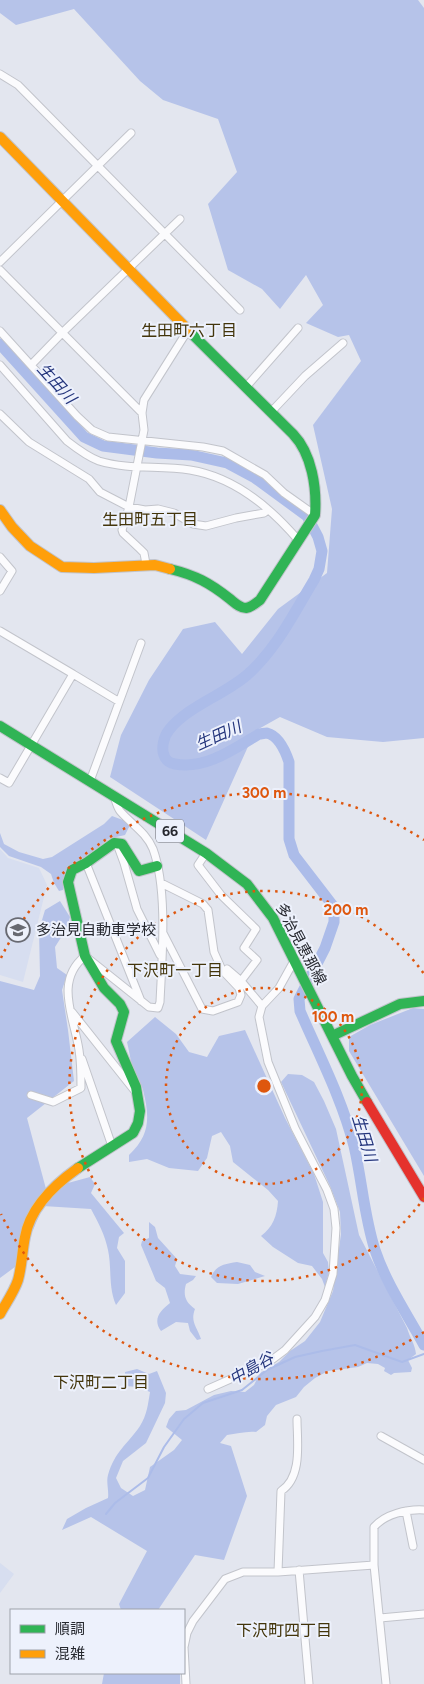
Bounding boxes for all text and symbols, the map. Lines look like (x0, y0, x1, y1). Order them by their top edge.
district label: 生田町六丁目 (141, 321, 237, 340)
water label: 生田川 (34, 359, 81, 409)
district label: 生田町五丁目 (102, 510, 198, 529)
water label: 生田川 (192, 716, 246, 754)
text: 300 m (242, 784, 286, 802)
road number: 66 (156, 819, 184, 842)
street label: 多治見恵那線 (272, 900, 330, 988)
text: 200 m (324, 901, 368, 919)
school or university icon: 多治見自動車学校 (5, 917, 31, 943)
place label: 多治見自動車学校 (36, 921, 156, 939)
district label: 下沢町一丁目 (127, 961, 223, 980)
text: 100 m (312, 1008, 354, 1026)
centre of rings (255, 1077, 273, 1095)
water label: 生田川 (348, 1112, 381, 1166)
water label: 中島谷 (226, 1347, 279, 1389)
district label: 下沢町二丁目 (53, 1373, 149, 1392)
legend (10, 1609, 185, 1674)
text: 順調 (55, 1620, 85, 1638)
district label: 下沢町四丁目 (236, 1621, 332, 1640)
text: 混雑 (55, 1645, 85, 1663)

